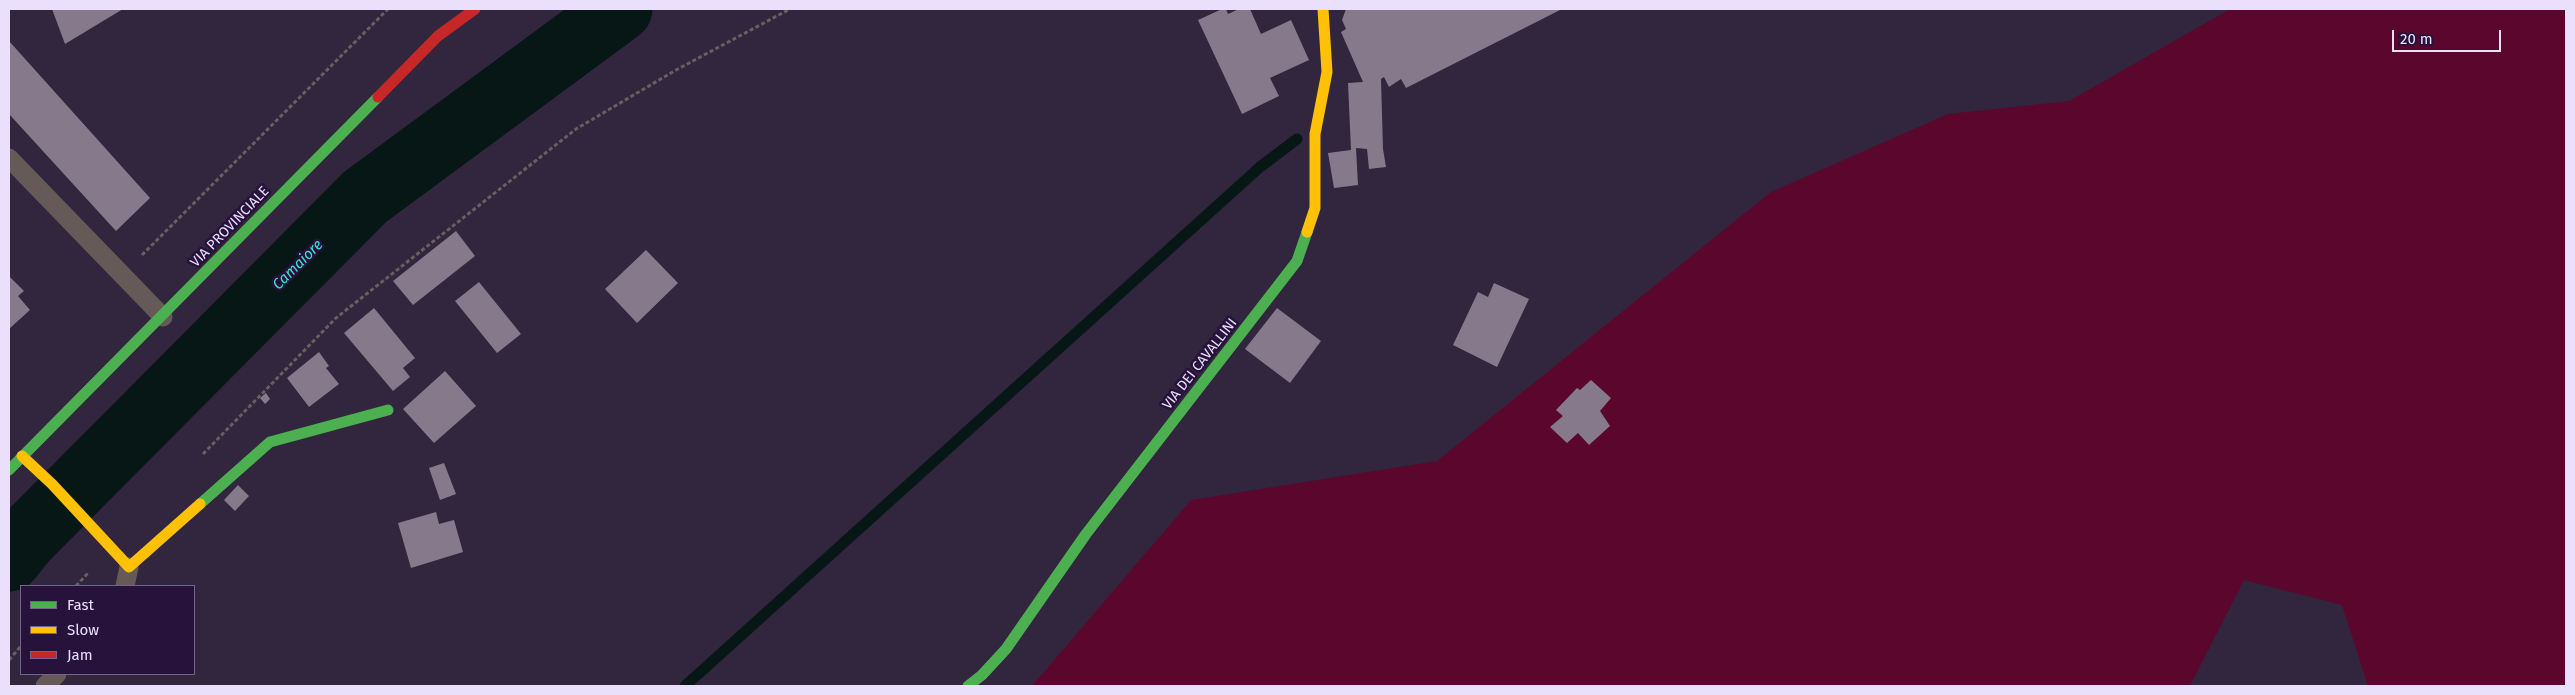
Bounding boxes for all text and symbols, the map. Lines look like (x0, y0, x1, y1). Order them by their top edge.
scale bar (2395, 20, 2504, 52)
text: 20 m (2400, 30, 2433, 48)
street label: VIA PROVINCIALE (187, 183, 273, 271)
water label: Camaiore (269, 236, 327, 294)
street label: VIA DEI CAVALLINI (1159, 315, 1241, 413)
legend (20, 585, 195, 675)
text: Fast (67, 596, 94, 614)
text: Slow (67, 621, 99, 639)
text: Jam (67, 646, 93, 664)

